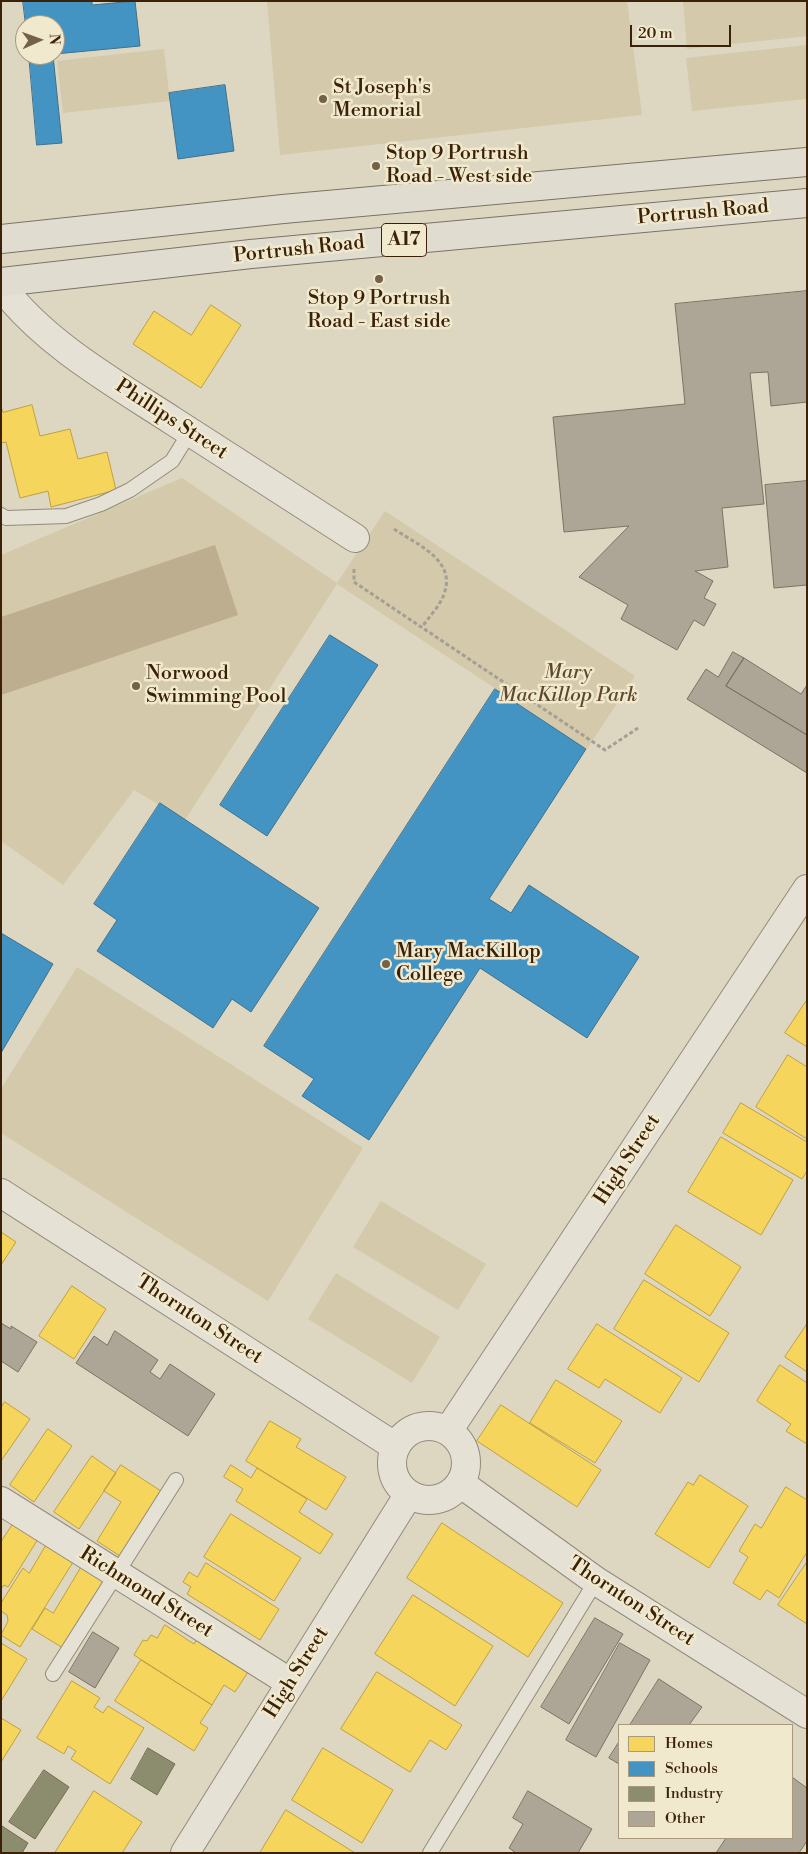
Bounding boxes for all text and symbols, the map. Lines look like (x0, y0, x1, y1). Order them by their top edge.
north arrow (15, 15, 65, 65)
scale bar (633, 15, 734, 47)
text: 20 m (638, 24, 673, 43)
text: N (45, 34, 63, 45)
place label: St Joseph's Memorial (333, 76, 431, 123)
marker: St Joseph's Memorial (317, 93, 329, 105)
place label: Stop 9 Portrush Road - West side (386, 142, 532, 189)
marker: Stop 9 Portrush Road - West side (370, 160, 382, 172)
street label: Portrush Road (636, 195, 770, 231)
road number: A17 (382, 224, 426, 256)
street label: Portrush Road (232, 231, 366, 269)
marker: Stop 9 Portrush Road - East side (373, 273, 385, 285)
place label: Stop 9 Portrush Road - East side (307, 287, 451, 334)
street label: Phillips Street (110, 375, 232, 465)
park label: Mary MacKillop Park (499, 661, 637, 708)
place label: Norwood Swimming Pool (146, 662, 286, 709)
marker: Norwood Swimming Pool (130, 680, 142, 692)
place label: Mary MacKillop College (396, 940, 541, 987)
marker: Mary MacKillop College (380, 958, 392, 970)
street label: High Street (590, 1110, 666, 1210)
street label: Thornton Street (131, 1270, 267, 1370)
street label: Richmond Street (75, 1542, 217, 1644)
street label: Thornton Street (563, 1552, 699, 1652)
street label: High Street (259, 1623, 335, 1723)
legend (618, 1724, 793, 1839)
text: Homes (665, 1734, 713, 1753)
text: Schools (665, 1759, 718, 1778)
text: Industry (665, 1784, 723, 1803)
text: Other (665, 1809, 705, 1828)

